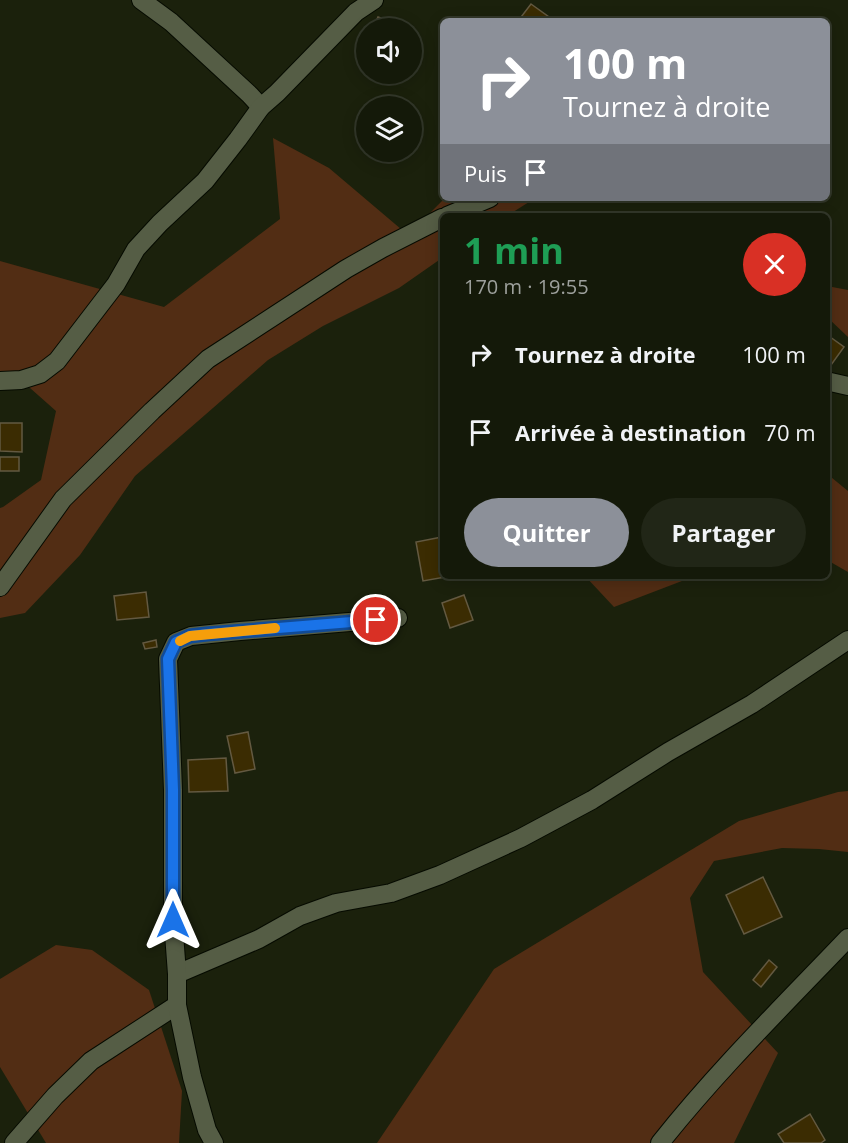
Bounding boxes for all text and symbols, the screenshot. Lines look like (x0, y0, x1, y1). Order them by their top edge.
map controls (356, 18, 422, 162)
button: sound (356, 18, 422, 84)
text: 100 m (563, 34, 687, 91)
icon: right (464, 42, 542, 120)
text: Tournez à droite (563, 88, 771, 125)
button: layers (356, 96, 422, 162)
icon: arrive (519, 156, 552, 189)
text: Puis (464, 158, 507, 188)
text: 1 min (464, 226, 564, 275)
button: close (743, 233, 806, 296)
text: 170 m · 19:55 (464, 273, 589, 300)
icon: right (464, 338, 497, 371)
text: Tournez à droite (515, 339, 696, 369)
text: 100 m (742, 339, 806, 369)
icon: arrive (464, 416, 497, 449)
text: Arrivée à destination (515, 417, 746, 447)
text: 70 m (764, 417, 816, 447)
button: Quitter (464, 498, 629, 567)
button: Partager (641, 498, 806, 567)
pin (350, 594, 401, 645)
icon: arrive (359, 603, 392, 636)
position arrow (141, 888, 205, 952)

